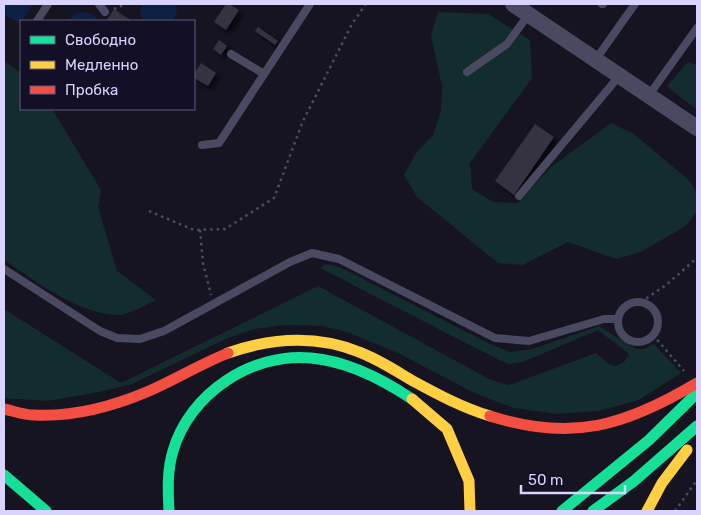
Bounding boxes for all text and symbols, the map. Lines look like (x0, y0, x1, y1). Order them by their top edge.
legend (20, 20, 195, 110)
text: Свободно (65, 31, 136, 49)
text: Медленно (65, 56, 138, 74)
text: Пробка (65, 81, 118, 99)
scale bar (521, 462, 625, 494)
text: 50 m (528, 471, 563, 489)

